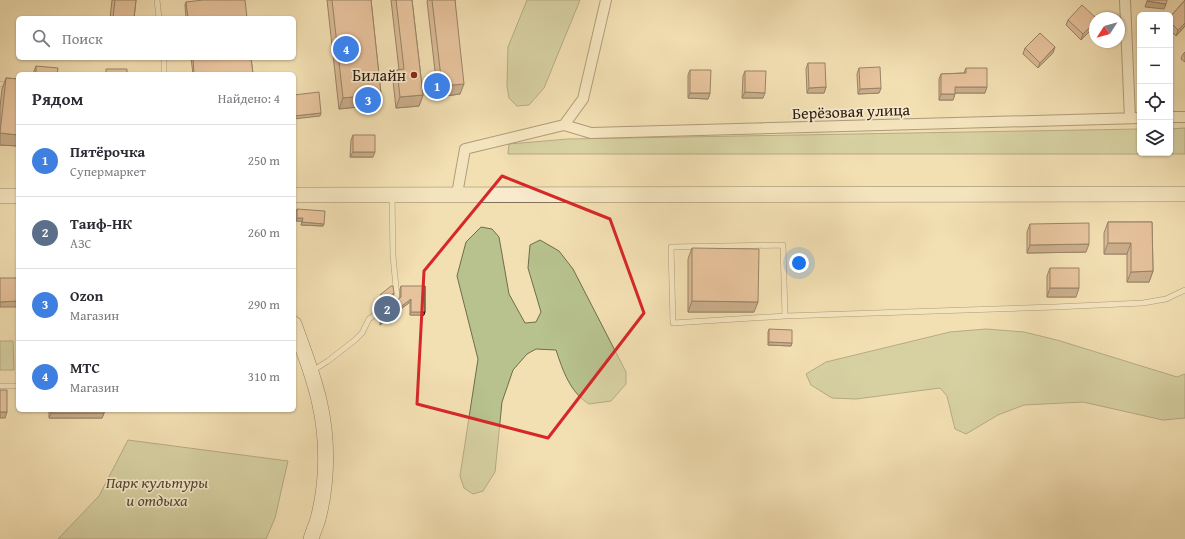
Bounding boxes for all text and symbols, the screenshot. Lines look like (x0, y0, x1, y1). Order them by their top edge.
north arrow (1089, 12, 1125, 48)
map controls (1137, 12, 1173, 156)
button: + (1137, 12, 1173, 48)
search box (16, 16, 296, 60)
icon: search (30, 27, 52, 49)
text: Поиск (62, 28, 103, 49)
pin: 4 (333, 34, 359, 64)
button: − (1137, 48, 1173, 84)
place label: Билайн (352, 63, 406, 87)
marker: Билайн (409, 70, 419, 80)
pin: 1 (424, 71, 450, 101)
button: locate (1137, 84, 1173, 120)
pin: 3 (355, 85, 381, 115)
text: Рядом (32, 86, 83, 111)
text: Найдено: 4 (218, 89, 280, 108)
street label: Берёзовая улица (792, 97, 911, 125)
button: layers (1137, 120, 1173, 156)
text: Пятёрочка (70, 141, 145, 162)
text: 1 (42, 151, 48, 170)
text: 250 m (248, 151, 280, 170)
text: Супермаркет (70, 162, 146, 181)
text: Таиф-НК (70, 213, 132, 234)
text: 2 (42, 223, 48, 242)
text: 260 m (248, 223, 280, 242)
text: АЗС (70, 234, 92, 253)
your location (789, 253, 809, 273)
text: Ozon (70, 285, 103, 306)
pin: 2 (374, 294, 400, 324)
text: 3 (42, 295, 48, 314)
text: 290 m (248, 295, 280, 314)
text: Магазин (70, 306, 119, 325)
text: МТС (70, 357, 100, 378)
text: 4 (42, 367, 48, 386)
text: 310 m (248, 367, 280, 386)
text: Магазин (70, 378, 119, 397)
park label: Парк культуры и отдыха (106, 470, 208, 512)

